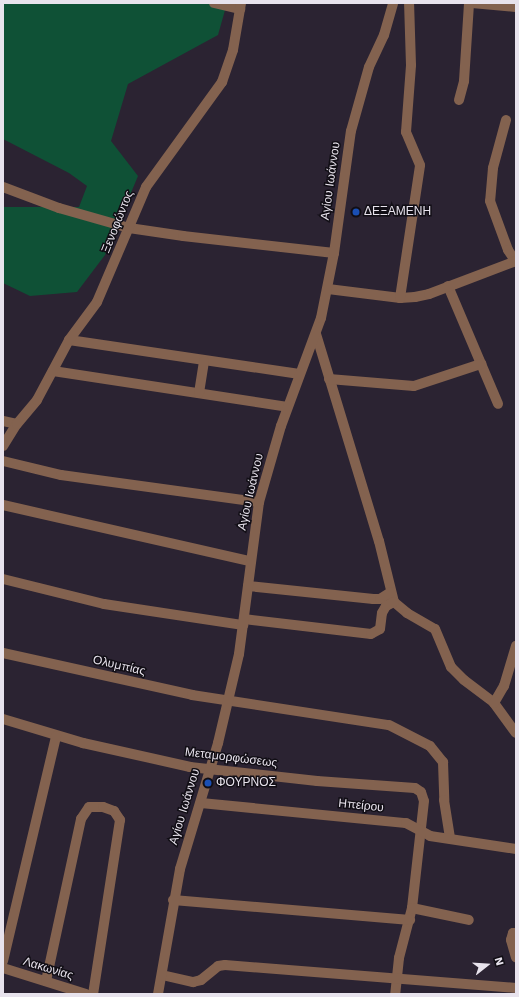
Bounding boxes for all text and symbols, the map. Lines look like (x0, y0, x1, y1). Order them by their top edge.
street label: Αγίου Ιωάννου (318, 141, 344, 221)
street label: Ξενοφώντος (99, 189, 137, 255)
place label: ΔΕΞΑΜΕΝΗ (364, 205, 431, 219)
marker: ΔΕΞΑΜΕΝΗ (351, 207, 361, 217)
street label: Αγίου Ιωάννου (235, 452, 267, 532)
street label: Ολυμπίας (91, 653, 147, 679)
street label: Μεταμορφώσεως (184, 745, 278, 771)
street label: Αγίου Ιωάννου (167, 767, 203, 847)
place label: ΦΟΥΡΝΟΣ (216, 776, 276, 790)
marker: ΦΟΥΡΝΟΣ (203, 778, 213, 788)
street label: Ηπείρου (338, 796, 384, 816)
north arrow (467, 945, 507, 985)
street label: Λακωνίας (21, 955, 75, 983)
text: N (492, 956, 506, 967)

